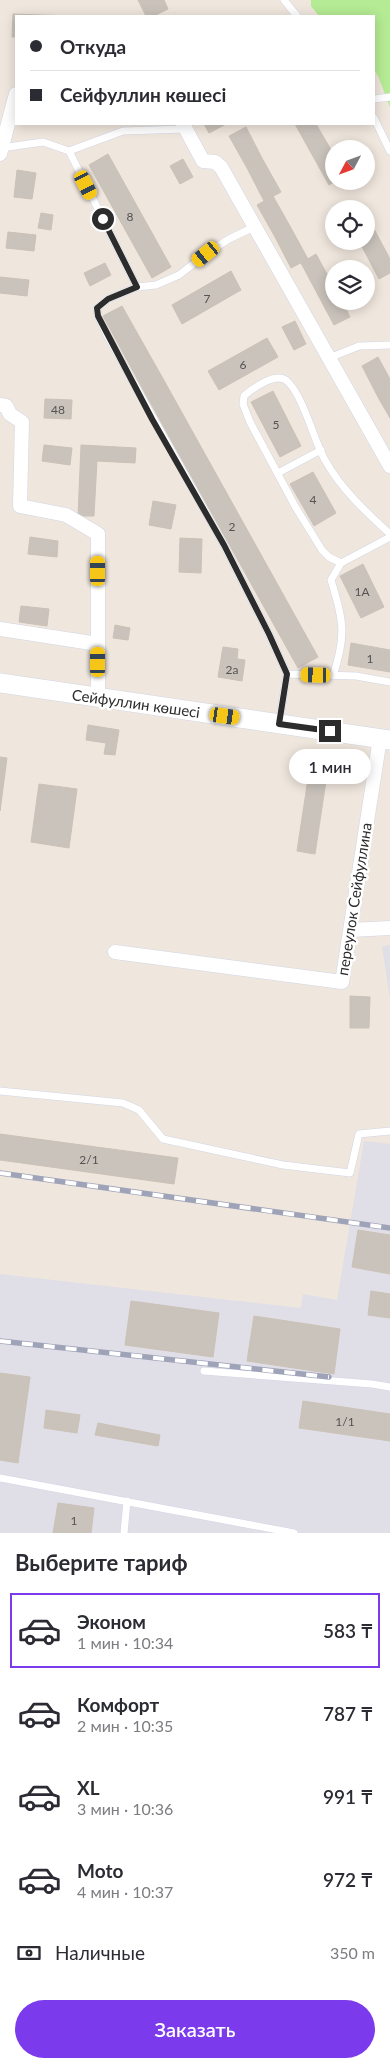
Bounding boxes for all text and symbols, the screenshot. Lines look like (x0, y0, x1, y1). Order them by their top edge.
text: Откуда (60, 35, 126, 58)
text: Сейфуллин көшесі (60, 83, 226, 106)
north arrow (325, 140, 375, 190)
map controls (325, 140, 375, 310)
car (72, 168, 99, 202)
button: locate (325, 200, 375, 250)
route start (92, 208, 114, 230)
house number: 8 (127, 209, 134, 224)
car (189, 239, 222, 269)
button: layers (325, 260, 375, 310)
house number: 7 (204, 291, 211, 306)
house number: 6 (240, 357, 247, 372)
house number: 48 (51, 402, 65, 417)
house number: 5 (273, 417, 280, 432)
house number: 4 (310, 492, 317, 507)
house number: 2 (229, 519, 236, 534)
car (90, 556, 105, 586)
house number: 1А (354, 584, 370, 599)
car (90, 647, 105, 677)
house number: 1 (367, 651, 374, 666)
house number: 2а (226, 662, 238, 677)
car (300, 667, 331, 683)
street label: Сейфуллин көшесі (71, 685, 201, 721)
car (209, 706, 240, 726)
route end (319, 720, 341, 742)
callout: 1 мин (289, 748, 371, 784)
text: 1 мин (309, 757, 351, 776)
street label: переулок Сейфуллина (333, 821, 375, 977)
house number: 2/1 (79, 1152, 99, 1167)
house number: 1/1 (335, 1414, 355, 1429)
house number: 1 (71, 1513, 78, 1528)
text: Выберите тариф (15, 1549, 188, 1576)
icon: car (17, 1608, 62, 1653)
text: Эконом (77, 1610, 146, 1633)
text: 583 ₸ (323, 1619, 373, 1642)
text: 1 мин · 10:34 (77, 1633, 173, 1652)
icon: car (17, 1691, 62, 1736)
text: Комфорт (77, 1693, 159, 1716)
text: 787 ₸ (323, 1702, 373, 1725)
text: 2 мин · 10:35 (77, 1716, 173, 1735)
icon: car (17, 1774, 62, 1819)
text: XL (77, 1776, 100, 1799)
text: 991 ₸ (323, 1785, 373, 1808)
text: 3 мин · 10:36 (77, 1799, 173, 1818)
icon: car (17, 1857, 62, 1902)
text: Moto (77, 1859, 123, 1882)
text: 972 ₸ (323, 1868, 373, 1891)
text: 4 мин · 10:37 (77, 1882, 173, 1901)
icon: cash (15, 1939, 43, 1967)
text: Наличные (55, 1941, 145, 1964)
text: 350 m (330, 1943, 375, 1962)
button: Заказать (15, 2000, 375, 2058)

